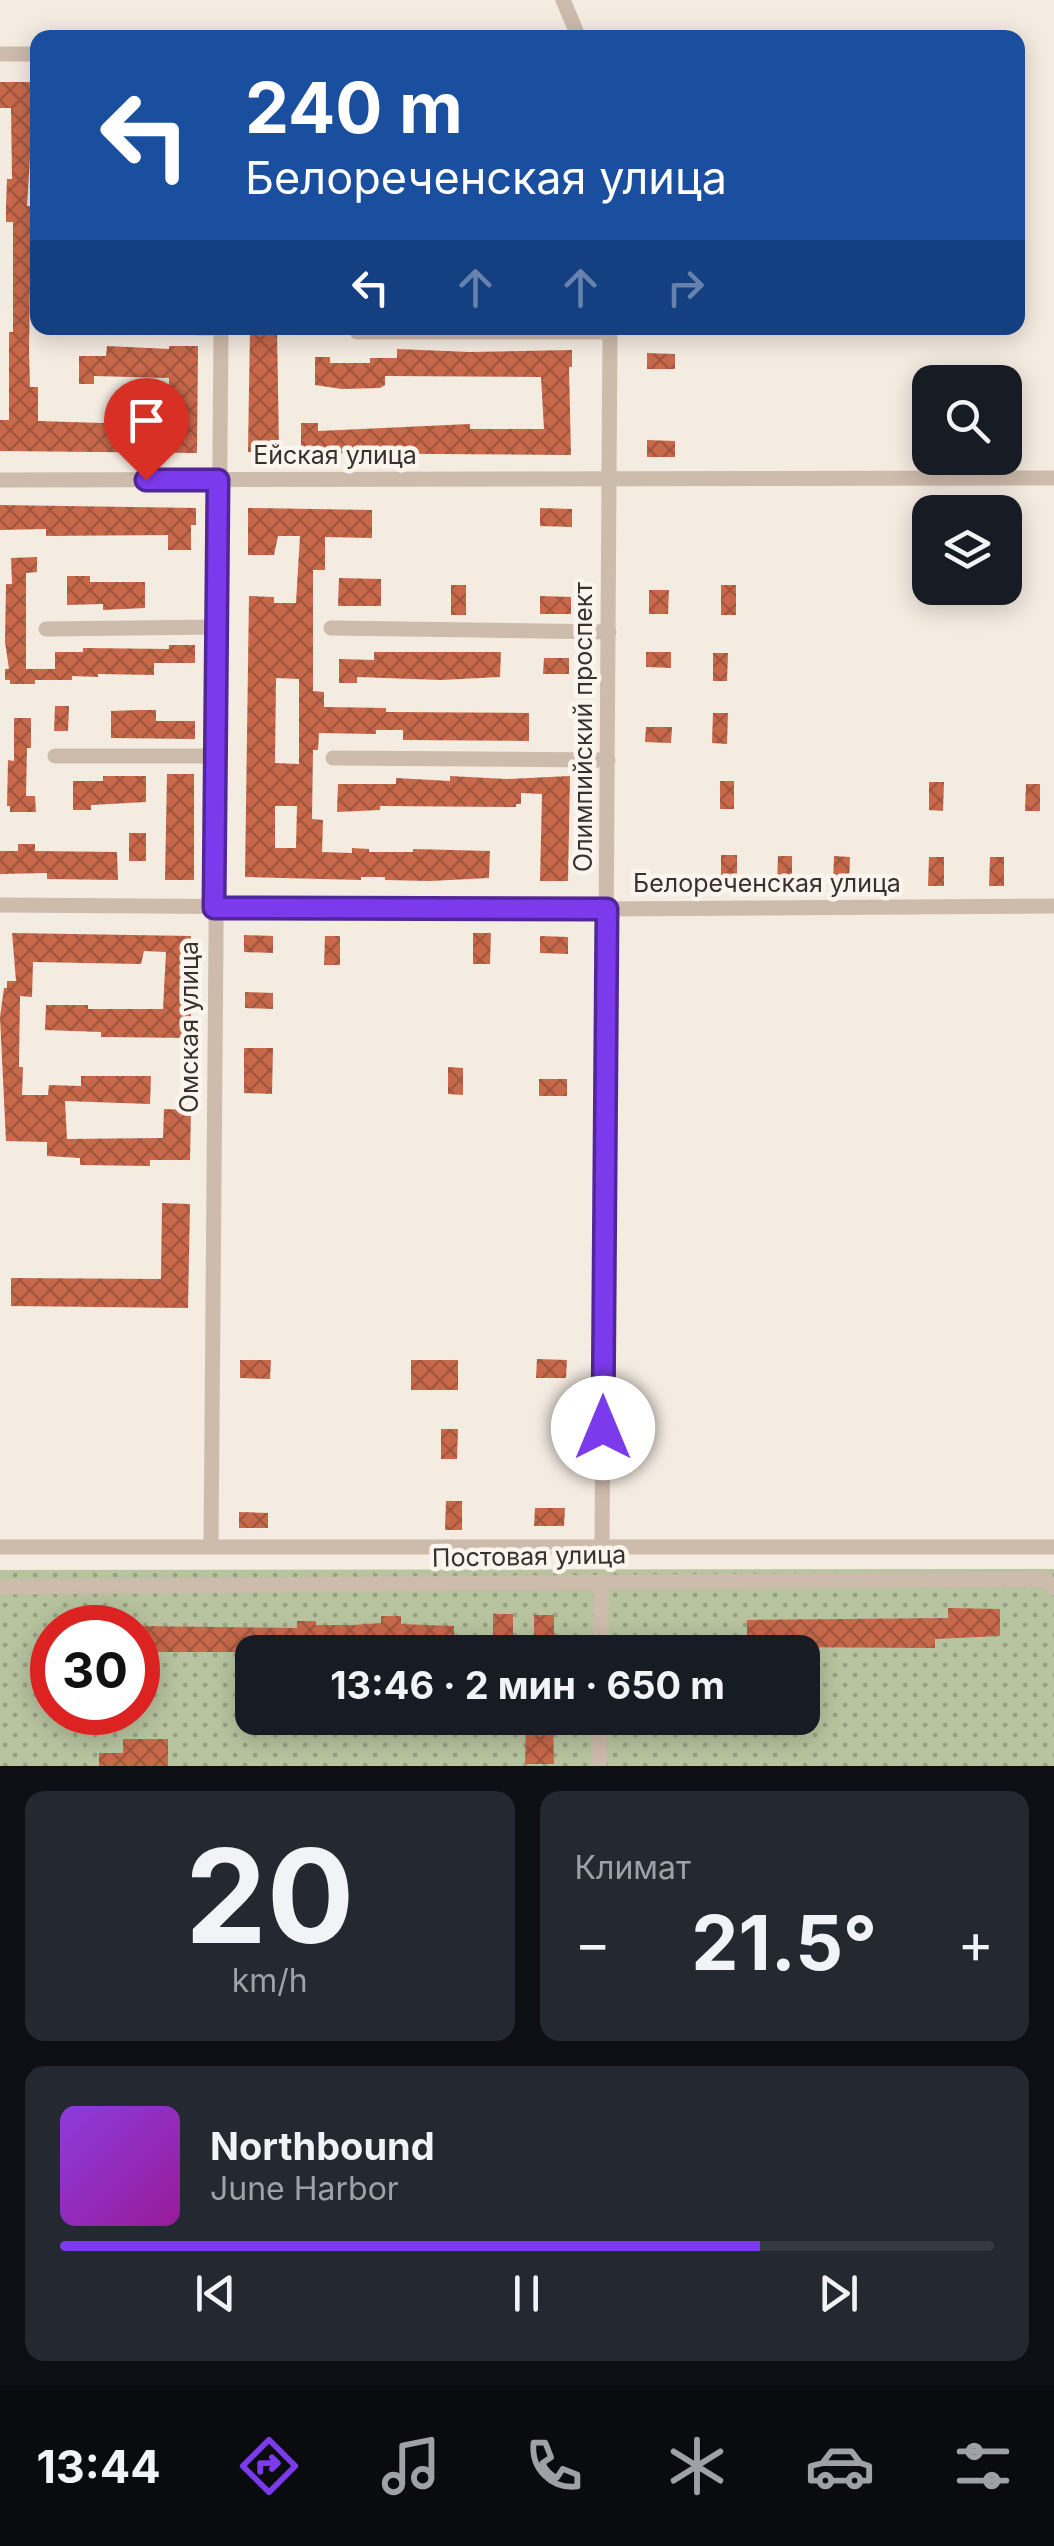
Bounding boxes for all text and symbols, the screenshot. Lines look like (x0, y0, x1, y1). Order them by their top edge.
text: 240 m (245, 65, 463, 150)
icon: left (80, 70, 210, 200)
text: Белореченская улица (245, 150, 727, 205)
icon: left (343, 260, 398, 315)
icon: ahead (448, 260, 503, 315)
icon: ahead (553, 260, 608, 315)
icon: right (658, 260, 713, 315)
map controls (912, 365, 1022, 605)
button: search (912, 365, 1022, 475)
pin (104, 378, 189, 481)
icon: arrive (119, 393, 174, 448)
street label: Ейская улица (253, 440, 417, 470)
button: layers (912, 495, 1022, 605)
street label: Олимпийский проспект (568, 582, 598, 872)
street label: Белореченская улица (633, 868, 901, 898)
street label: Омская улица (174, 941, 204, 1113)
position arrow (551, 1376, 655, 1480)
street label: Постовая улица (432, 1539, 626, 1573)
speed limit sign: 30 (30, 1605, 160, 1735)
text: 13:46 · 2 мин · 650 m (330, 1662, 725, 1708)
text: 20 (185, 1817, 355, 1974)
text: Климат (575, 1848, 691, 1887)
text: 21.5° (691, 1897, 877, 1988)
text: − (575, 1910, 611, 1976)
text: + (958, 1910, 994, 1976)
text: km/h (232, 1961, 308, 2000)
text: Northbound (210, 2123, 435, 2169)
text: June Harbor (210, 2169, 399, 2208)
icon: previous (188, 2266, 243, 2321)
icon: pause (499, 2266, 554, 2321)
icon: next (811, 2266, 866, 2321)
icon: directions (234, 2431, 304, 2501)
icon: music (376, 2431, 446, 2501)
icon: phone (519, 2431, 589, 2501)
icon: climate (662, 2431, 732, 2501)
icon: car (805, 2431, 875, 2501)
icon: filters (948, 2431, 1018, 2501)
text: 13:44 (36, 2439, 161, 2494)

